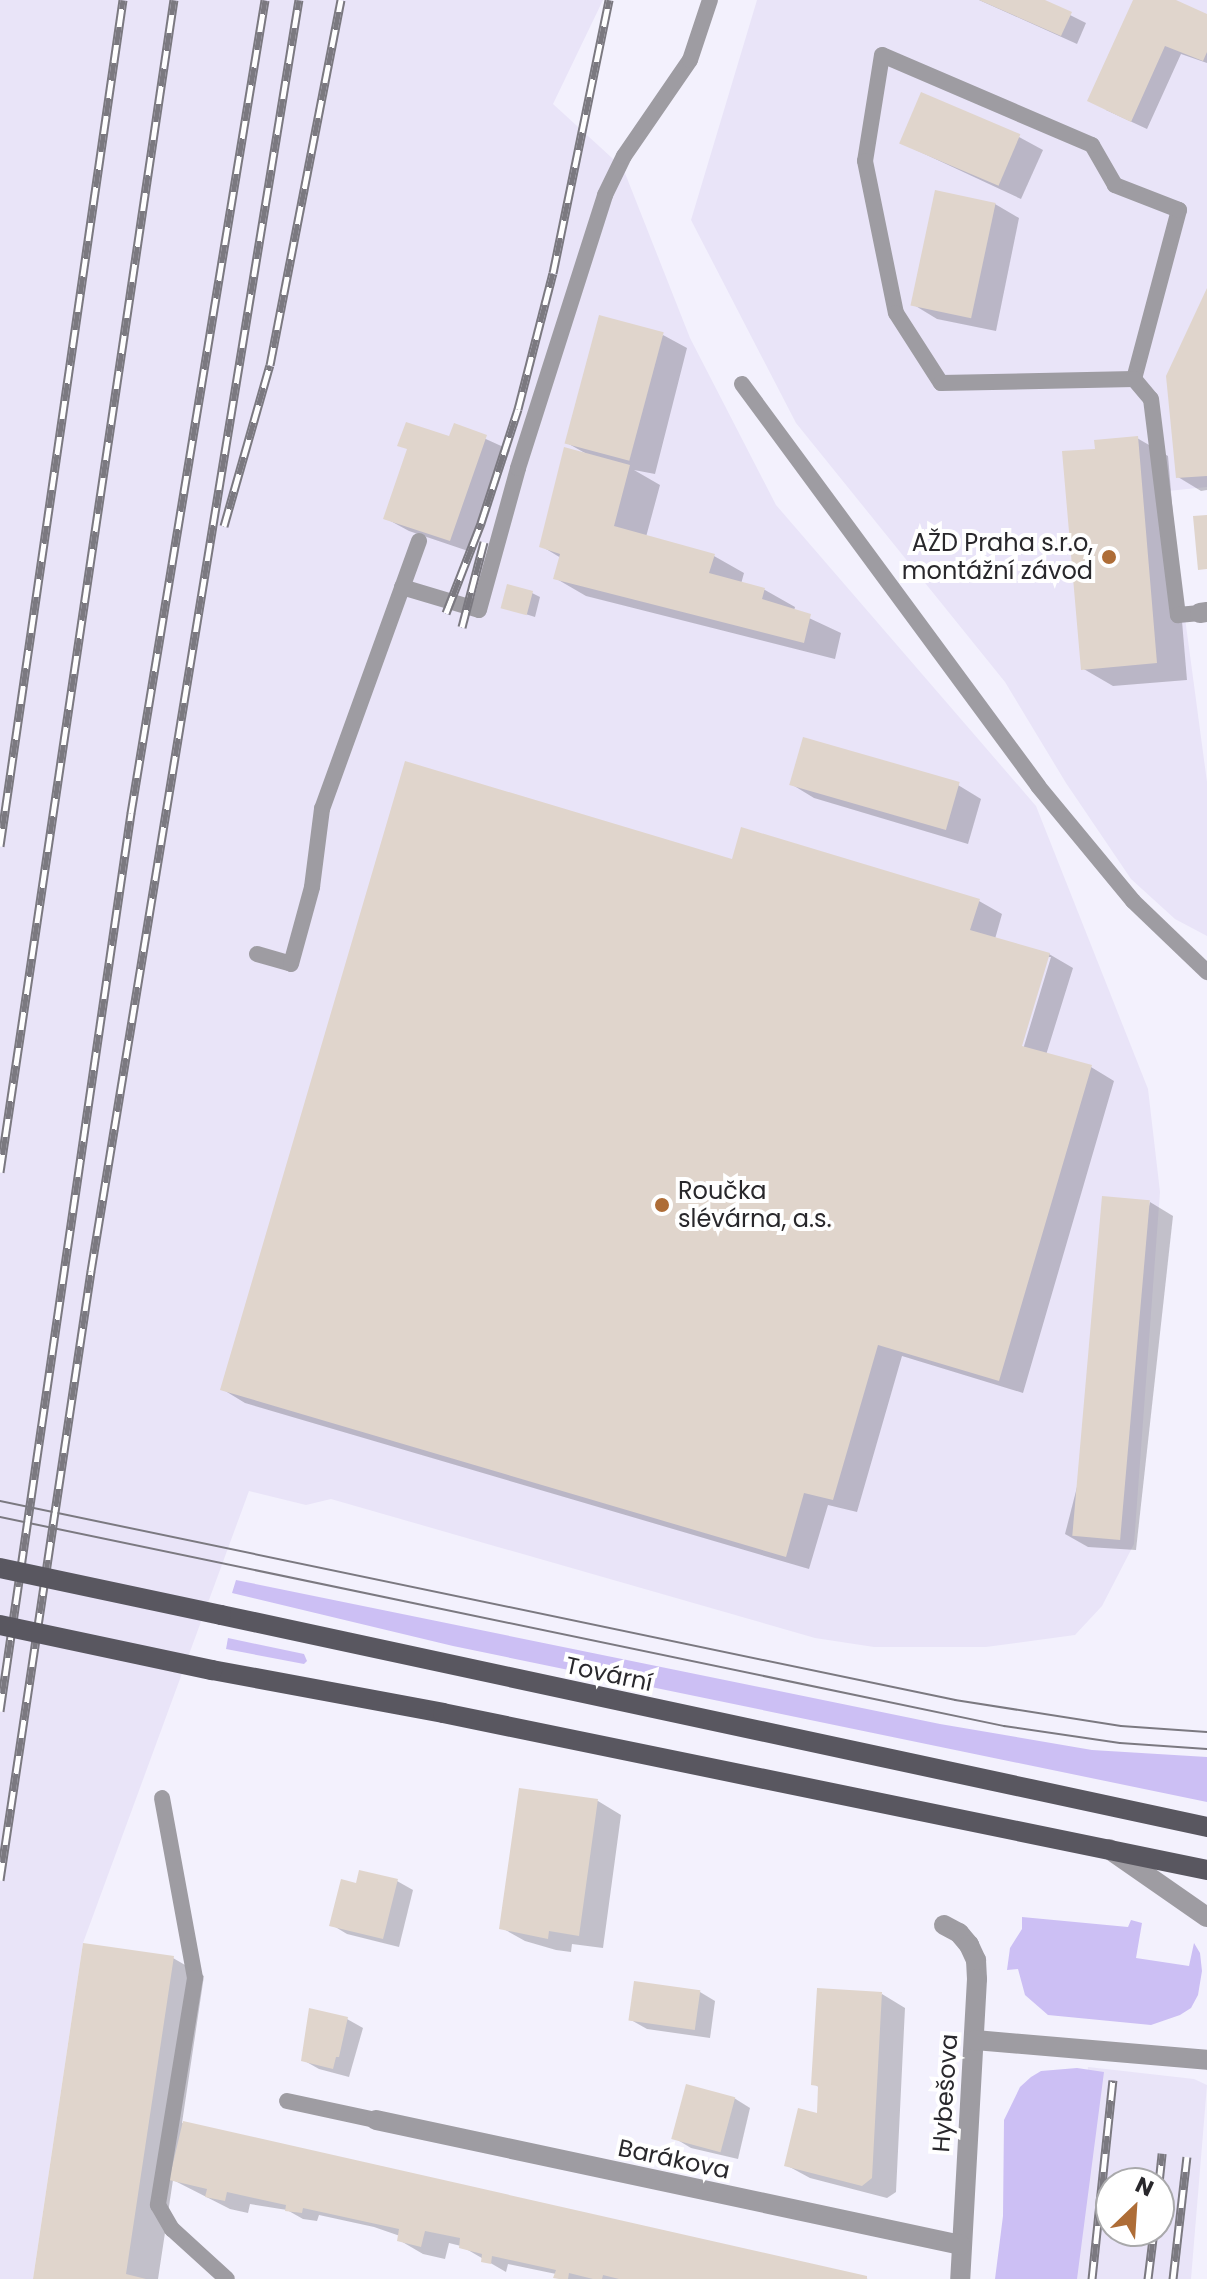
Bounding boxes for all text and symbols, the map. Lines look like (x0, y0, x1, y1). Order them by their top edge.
place label: AŽD Praha s.r.o, montážní závod (902, 529, 1093, 585)
marker: AŽD Praha s.r.o, montážní závod (1100, 548, 1118, 566)
place label: Roučka slévárna, a.s. (678, 1177, 832, 1233)
marker: Roučka slévárna, a.s. (653, 1196, 671, 1214)
street label: Tovární (563, 1651, 655, 1697)
street label: Hybešova (926, 2033, 964, 2153)
street label: Barákova (615, 2133, 733, 2185)
north arrow (1095, 2167, 1175, 2247)
text: N (1130, 2169, 1159, 2204)

